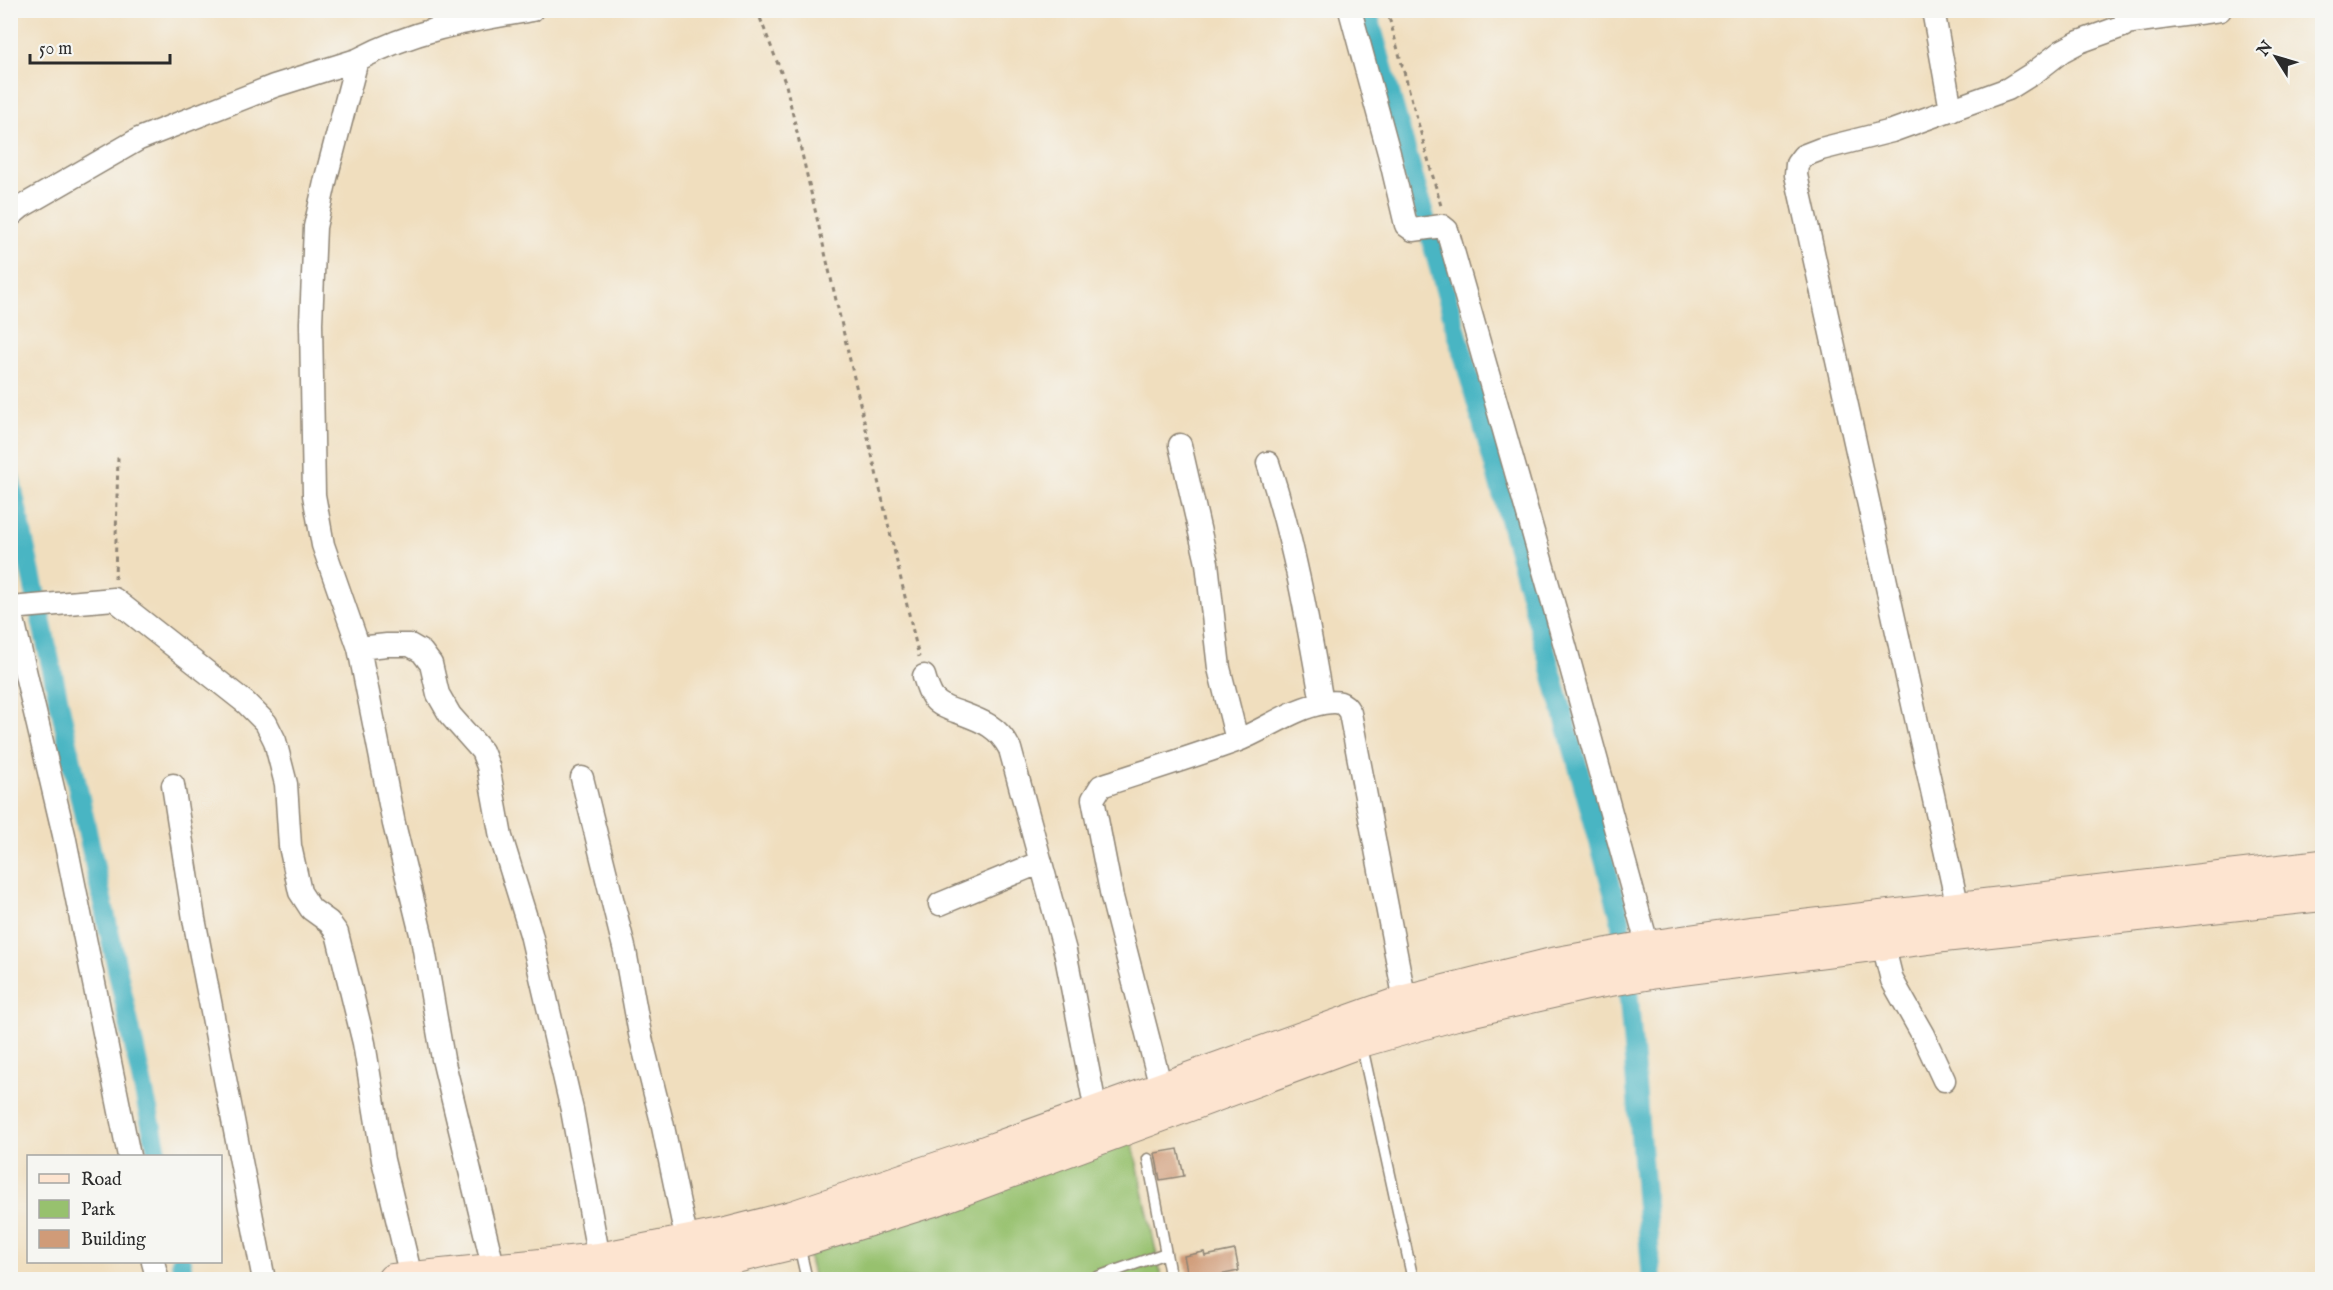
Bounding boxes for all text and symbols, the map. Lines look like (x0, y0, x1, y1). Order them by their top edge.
scale bar (30, 27, 170, 65)
north arrow (2246, 27, 2306, 87)
text: 50 m (39, 38, 72, 61)
text: N (2253, 38, 2278, 62)
legend (27, 1155, 222, 1263)
text: Road (81, 1169, 122, 1192)
text: Park (81, 1199, 116, 1222)
text: Building (81, 1229, 146, 1252)

